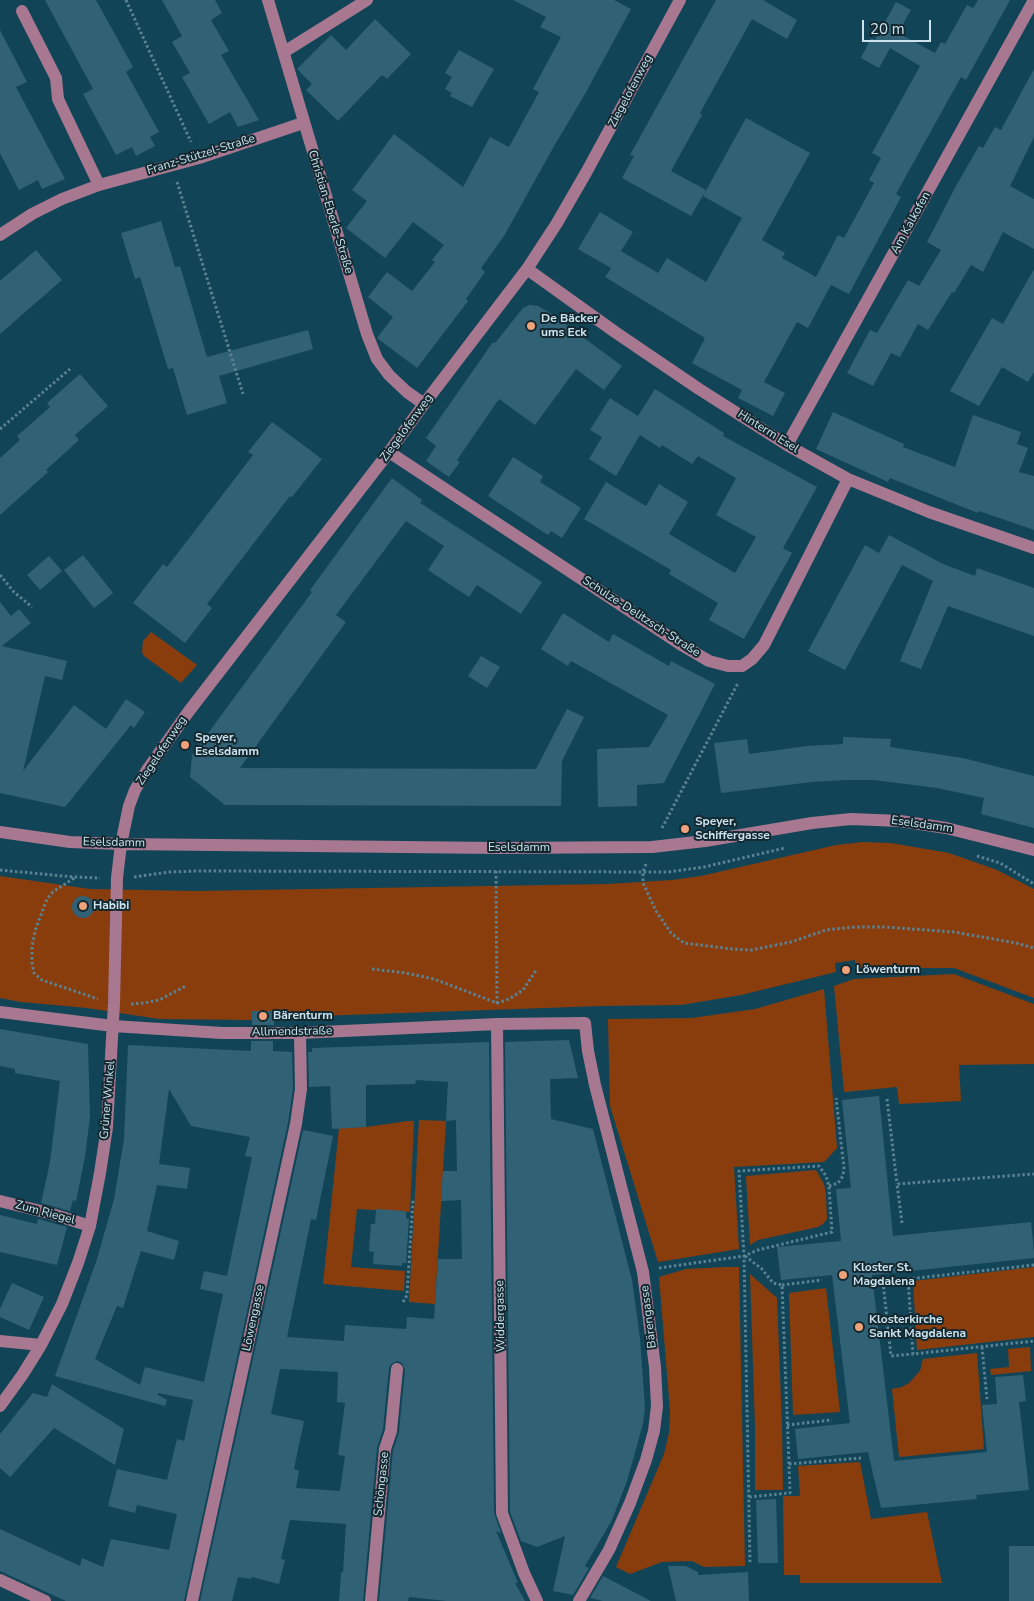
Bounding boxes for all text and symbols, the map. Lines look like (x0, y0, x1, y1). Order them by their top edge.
scale bar (864, 10, 933, 42)
text: 20 m (870, 19, 905, 39)
street label: Ziegelofenweg (606, 52, 656, 130)
street label: Franz-Stützel-Straße (145, 132, 257, 178)
street label: Christian-Eberle-Straße (304, 149, 356, 275)
street label: Am Kalkofen (888, 189, 934, 257)
place label: De Bäcker ums Eck (541, 312, 598, 340)
marker: De Bäcker ums Eck (525, 320, 537, 332)
street label: Ziegelofenweg (378, 391, 436, 465)
street label: Hinterm Esel (735, 407, 801, 457)
street label: Schulze-Delitzsch-Straße (579, 574, 703, 660)
street label: Ziegelofenweg (134, 714, 190, 788)
place label: Speyer, Eselsdamm (195, 731, 259, 759)
marker: Speyer, Eselsdamm (179, 739, 191, 751)
street label: Eselsdamm (890, 814, 954, 836)
place label: Speyer, Schiffergasse (695, 815, 770, 843)
marker: Speyer, Schiffergasse (679, 823, 691, 835)
street label: Eselsdamm (83, 835, 145, 851)
street label: Eselsdamm (488, 841, 550, 855)
place label: Habibi (93, 899, 129, 913)
marker: Habibi (77, 900, 89, 912)
place label: Löwenturm (856, 963, 920, 977)
marker: Löwenturm (840, 964, 852, 976)
place label: Bärenturm (273, 1009, 333, 1023)
marker: Bärenturm (257, 1010, 269, 1022)
street label: Allmendstraße (252, 1024, 332, 1040)
street label: Grüner Winkel (97, 1060, 119, 1140)
street label: Zum Riegel (14, 1198, 76, 1228)
place label: Kloster St. Magdalena (853, 1261, 915, 1289)
marker: Kloster St. Magdalena (837, 1269, 849, 1281)
street label: Widdergasse (493, 1280, 509, 1352)
street label: Löwengasse (240, 1283, 268, 1353)
street label: Bärengasse (638, 1285, 660, 1349)
place label: Klosterkirche Sankt Magdalena (869, 1313, 966, 1341)
marker: Klosterkirche Sankt Magdalena (853, 1321, 865, 1333)
street label: Schöngasse (371, 1451, 393, 1517)

